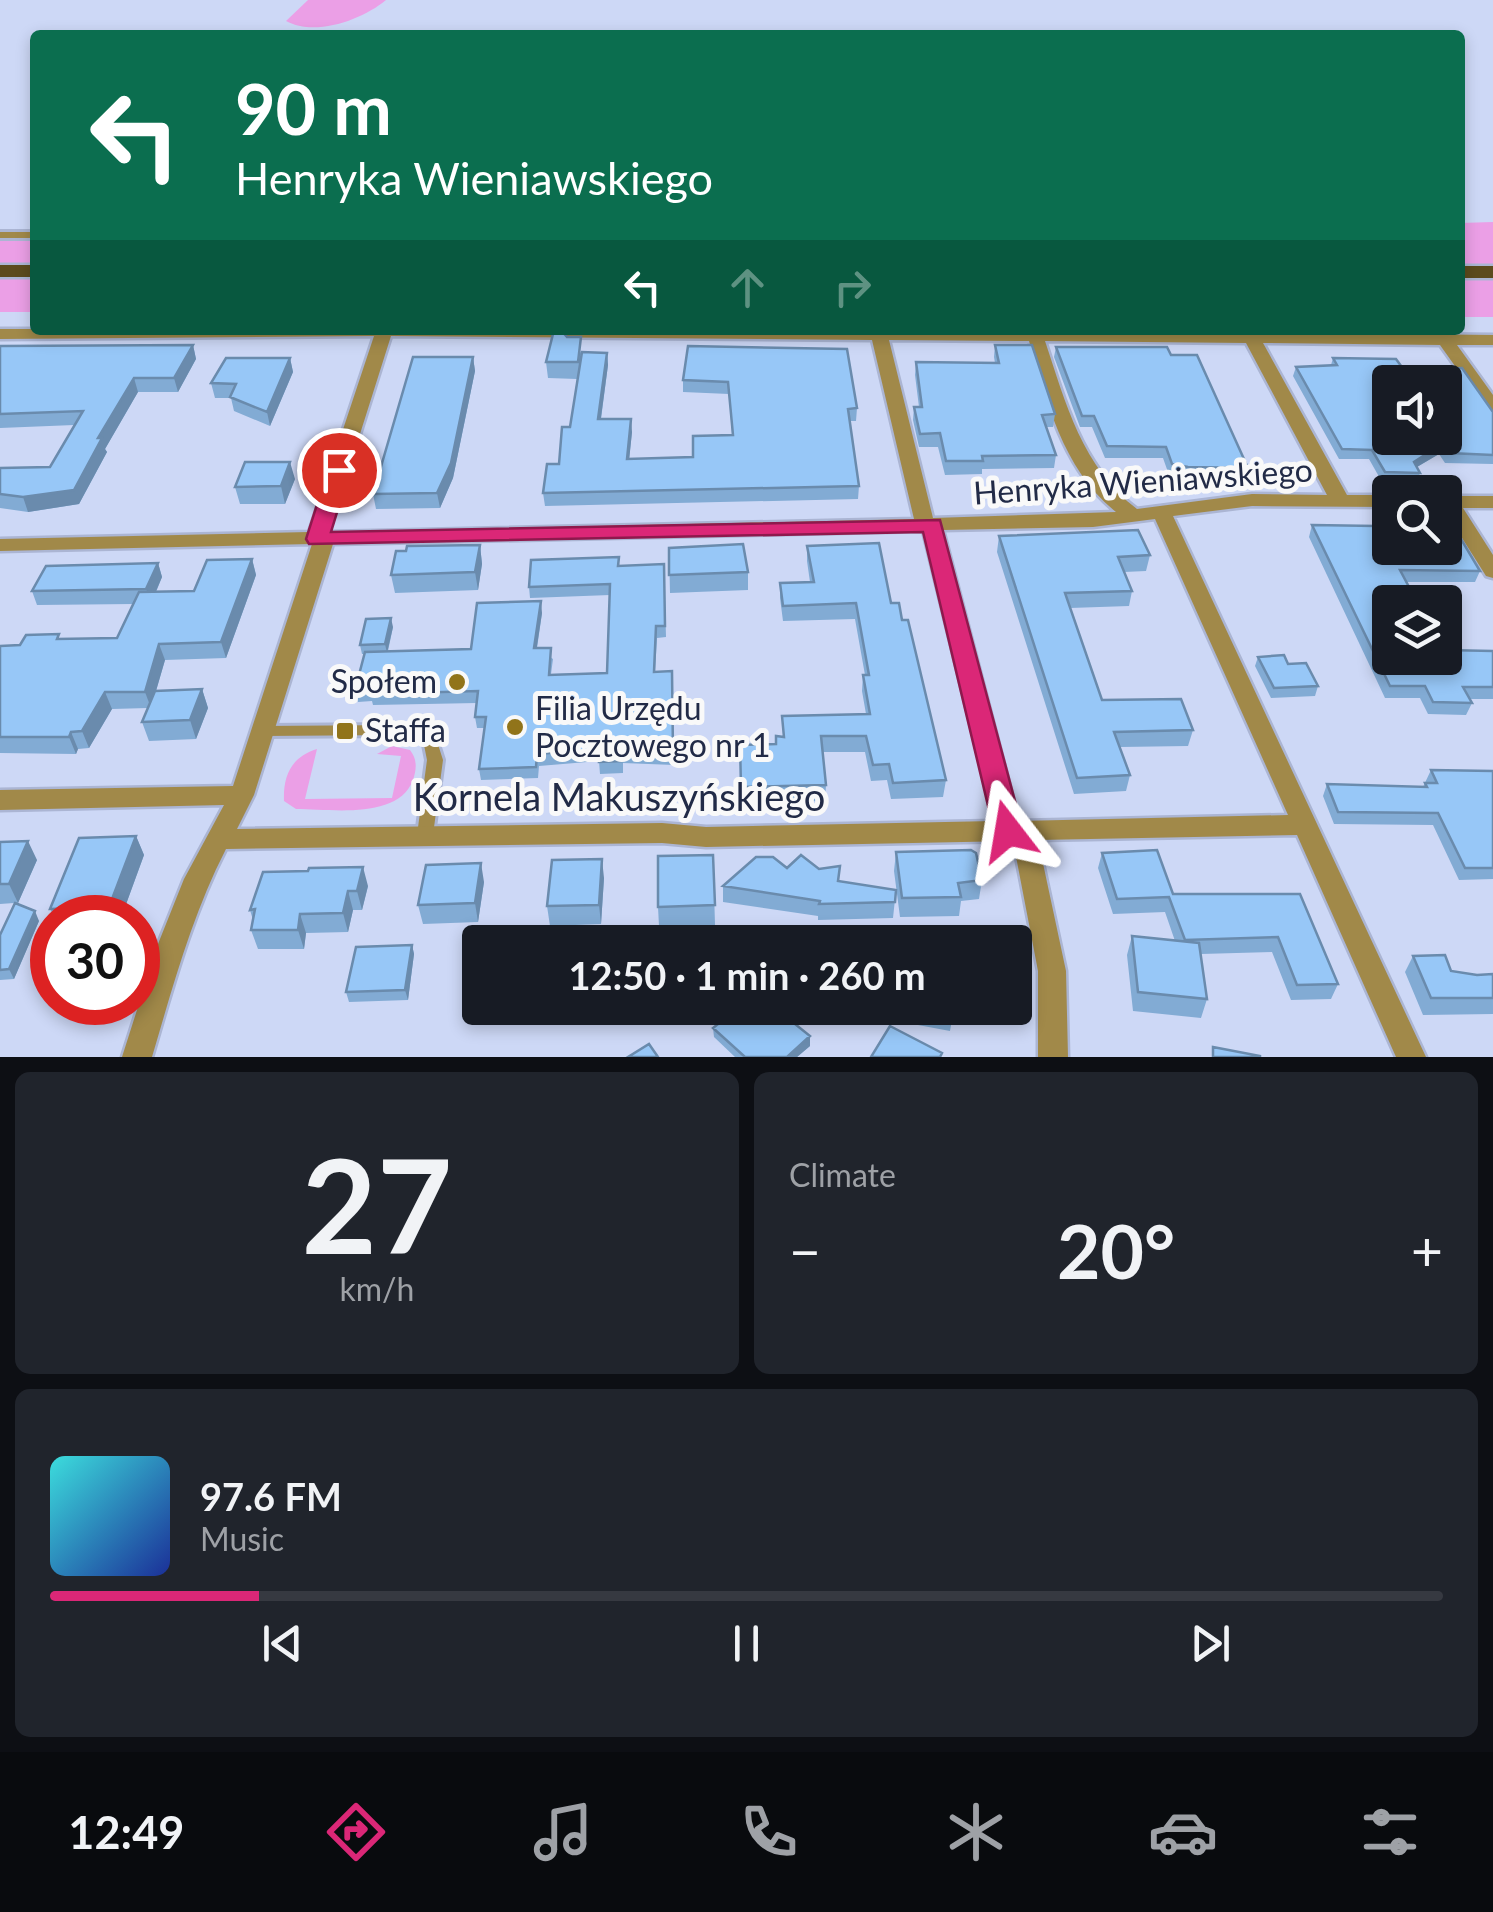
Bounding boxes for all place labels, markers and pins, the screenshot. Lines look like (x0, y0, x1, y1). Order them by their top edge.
pin (297, 428, 382, 513)
place label: Społem (331, 661, 437, 700)
marker: Społem (446, 671, 468, 693)
place label: Filia Urzędu Pocztowego nr 1 (535, 688, 771, 764)
place label: Staffa (365, 710, 446, 749)
marker: Filia Urzędu Pocztowego nr 1 (504, 716, 526, 738)
marker: Staffa (334, 720, 356, 742)

